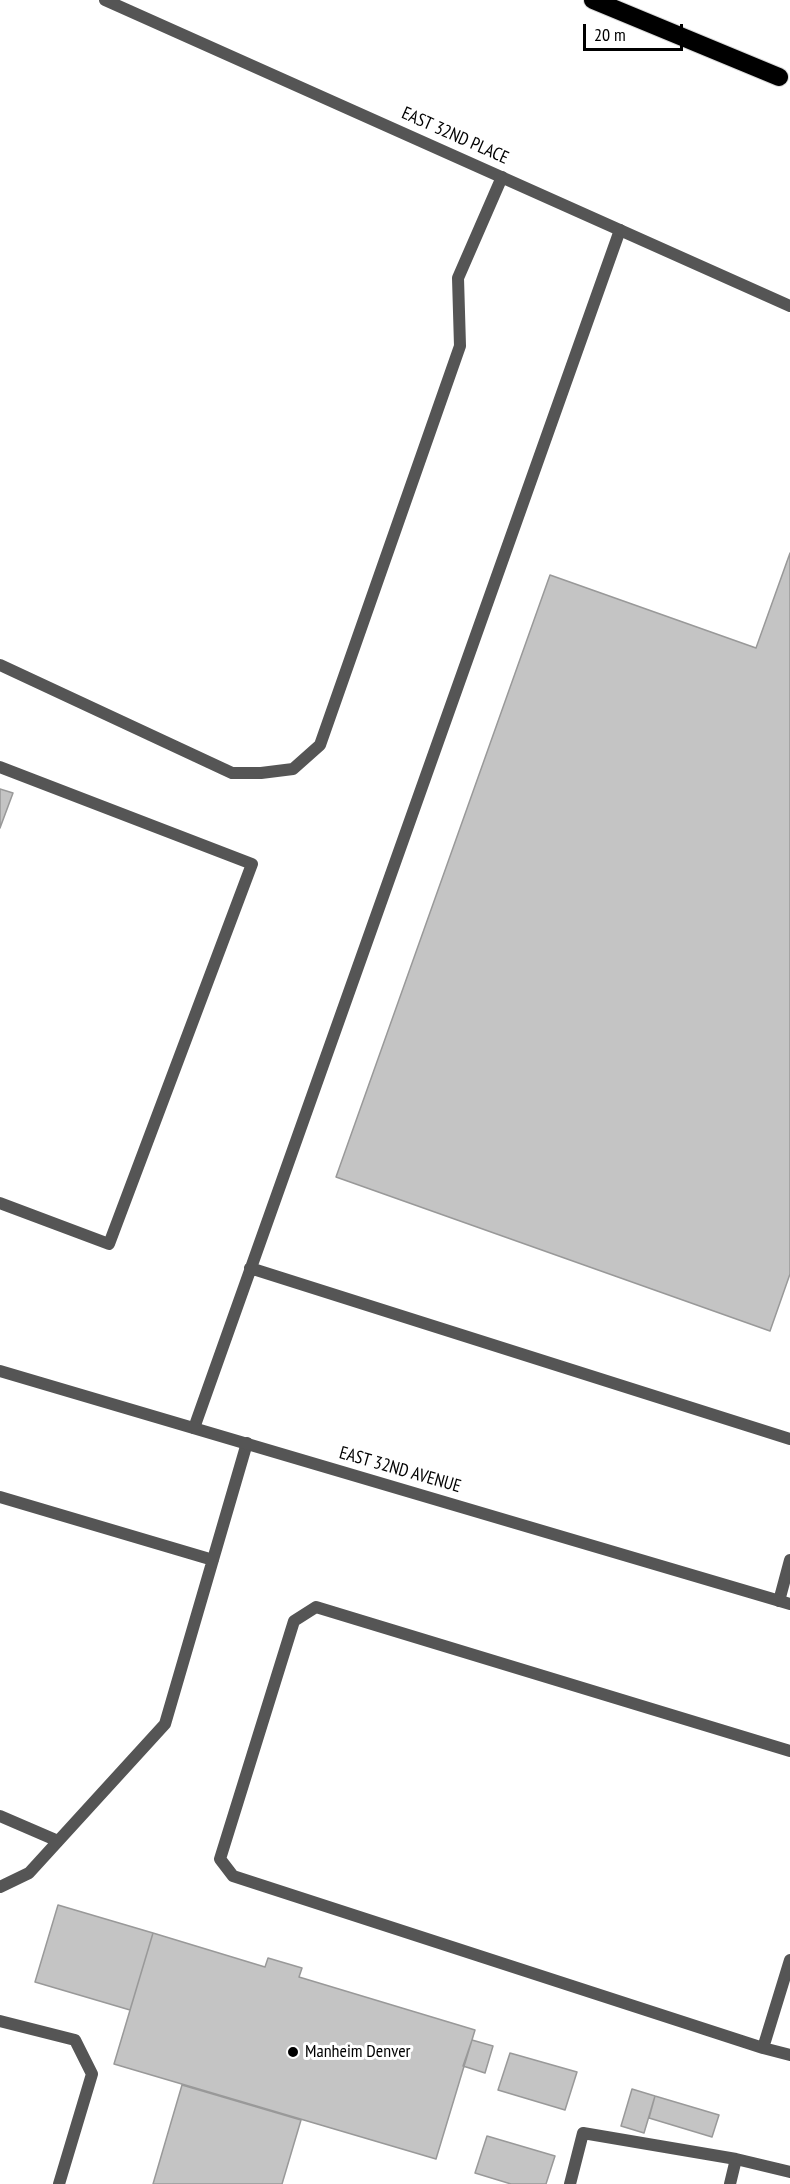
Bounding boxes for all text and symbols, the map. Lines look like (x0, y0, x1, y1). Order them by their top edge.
scale bar (586, 12, 686, 50)
text: 20 m (594, 23, 626, 46)
street label: EAST 32ND PLACE (398, 103, 512, 169)
street label: EAST 32ND AVENUE (337, 1442, 463, 1498)
place label: Manheim Denver (305, 2041, 410, 2063)
marker: Manheim Denver (286, 2045, 300, 2059)

